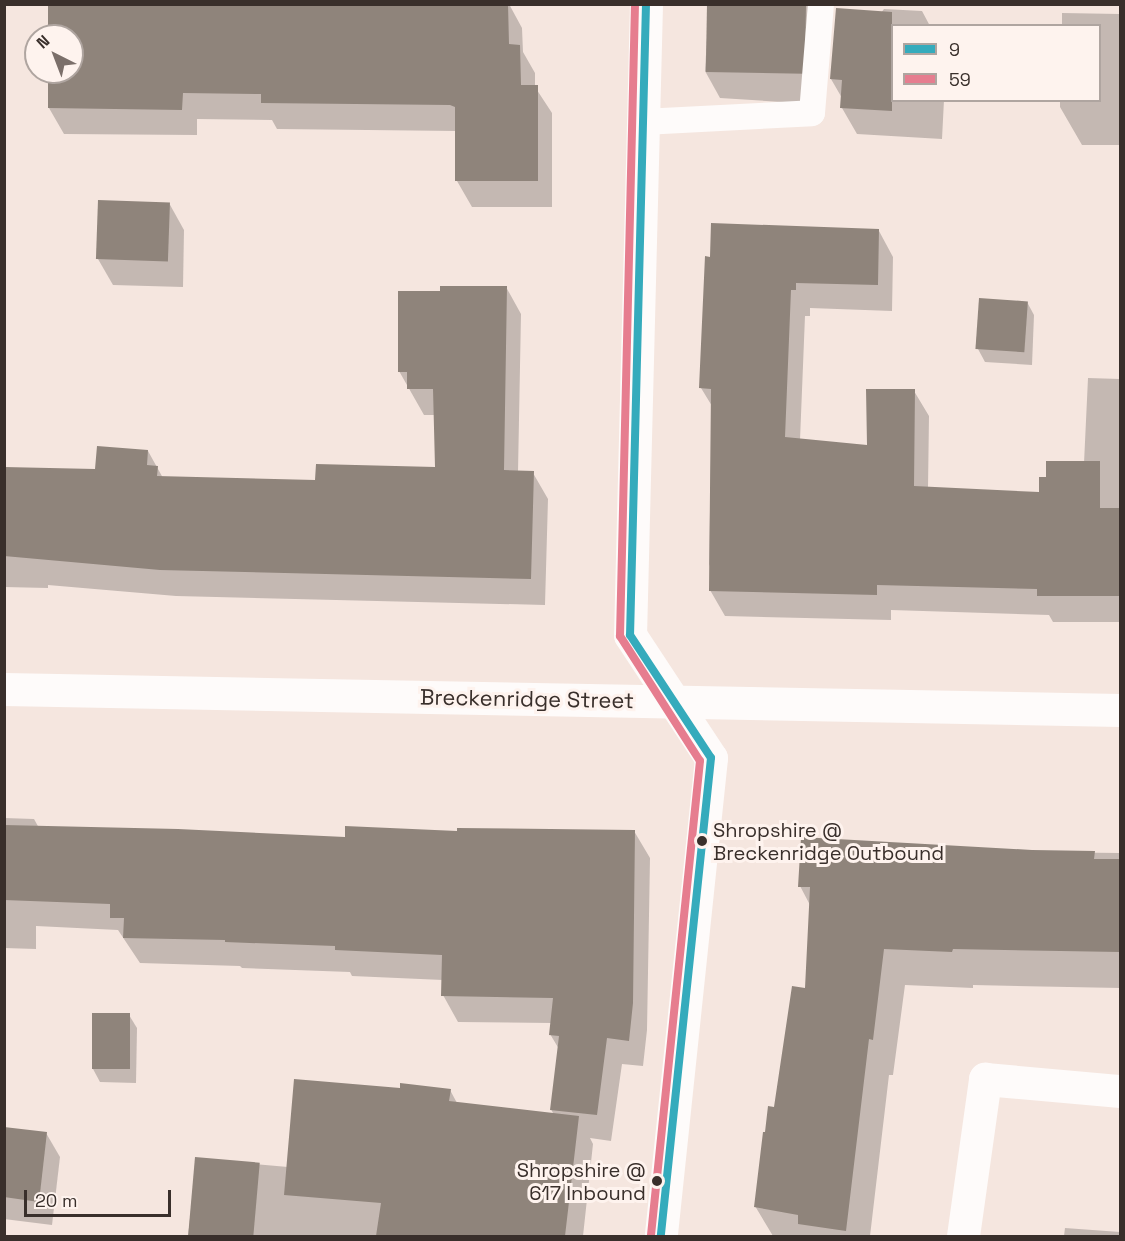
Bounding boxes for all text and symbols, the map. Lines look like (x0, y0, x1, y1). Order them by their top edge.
north arrow (24, 24, 84, 84)
legend (891, 24, 1101, 102)
text: N (32, 30, 54, 53)
text: 9 (949, 38, 960, 61)
text: 59 (949, 68, 971, 91)
street label: Breckenridge Street (420, 684, 634, 714)
place label: Shropshire @ Breckenridge Outbound (713, 818, 944, 865)
marker: Shropshire @ Breckenridge Outbound (696, 835, 708, 847)
place label: Shropshire @ 617 Inbound (517, 1158, 646, 1205)
marker: Shropshire @ 617 Inbound (651, 1175, 663, 1187)
scale bar (27, 1178, 174, 1216)
text: 20 m (35, 1189, 78, 1212)

